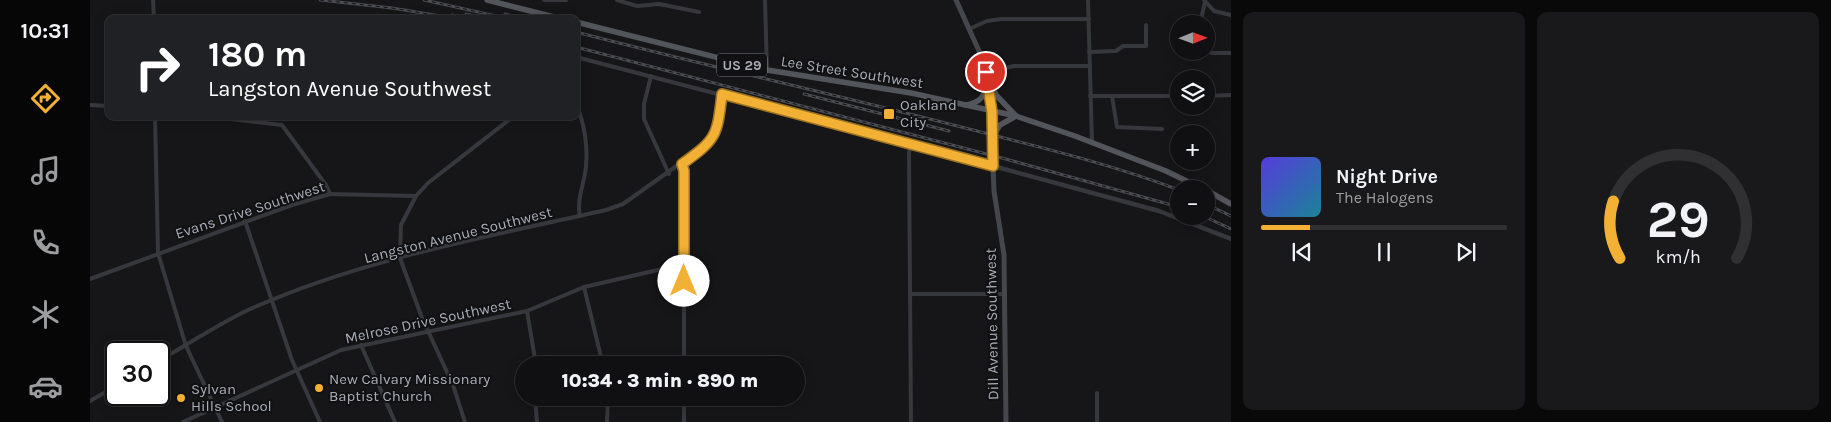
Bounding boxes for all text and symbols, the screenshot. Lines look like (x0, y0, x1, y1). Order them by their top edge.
north arrow (1170, 15, 1215, 60)
map controls (1170, 15, 1215, 225)
text: 10:31 (20, 18, 70, 44)
text: 180 m (208, 34, 307, 75)
icon: right (125, 35, 190, 100)
pin (965, 51, 1007, 93)
street label: Lee Street Southwest (780, 52, 925, 92)
road number: US 29 (717, 54, 767, 76)
icon: arrive (972, 58, 1000, 86)
button: layers (1170, 70, 1215, 115)
text: Langston Avenue Southwest (208, 76, 491, 102)
icon: directions (28, 81, 63, 116)
place label: Oakland City (900, 96, 957, 131)
marker: Oakland City (882, 107, 896, 121)
button: + (1170, 125, 1215, 170)
icon: music (28, 153, 63, 188)
text: Night Drive (1336, 166, 1438, 188)
street label: Evans Drive Southwest (173, 177, 328, 243)
button: − (1170, 180, 1215, 225)
text: The Halogens (1336, 188, 1434, 207)
text: 29 (1646, 189, 1710, 250)
street label: Langston Avenue Southwest (362, 203, 554, 267)
icon: phone (28, 225, 63, 260)
icon: previous (1288, 238, 1316, 266)
icon: pause (1370, 238, 1398, 266)
icon: next (1452, 238, 1480, 266)
street label: Dill Avenue Southwest (982, 247, 1002, 400)
text: km/h (1655, 247, 1701, 268)
position arrow (657, 254, 709, 306)
street label: Melrose Drive Southwest (343, 295, 513, 347)
icon: climate (28, 297, 63, 332)
speed limit sign: 30 (105, 341, 170, 406)
icon: car (28, 369, 63, 404)
place label: New Calvary Missionary Baptist Church (329, 370, 490, 405)
text: 10:34 · 3 min · 890 m (562, 370, 758, 392)
place label: Sylvan Hills School (191, 380, 272, 415)
marker: New Calvary Missionary Baptist Church (313, 382, 325, 394)
marker: Sylvan Hills School (175, 392, 187, 404)

